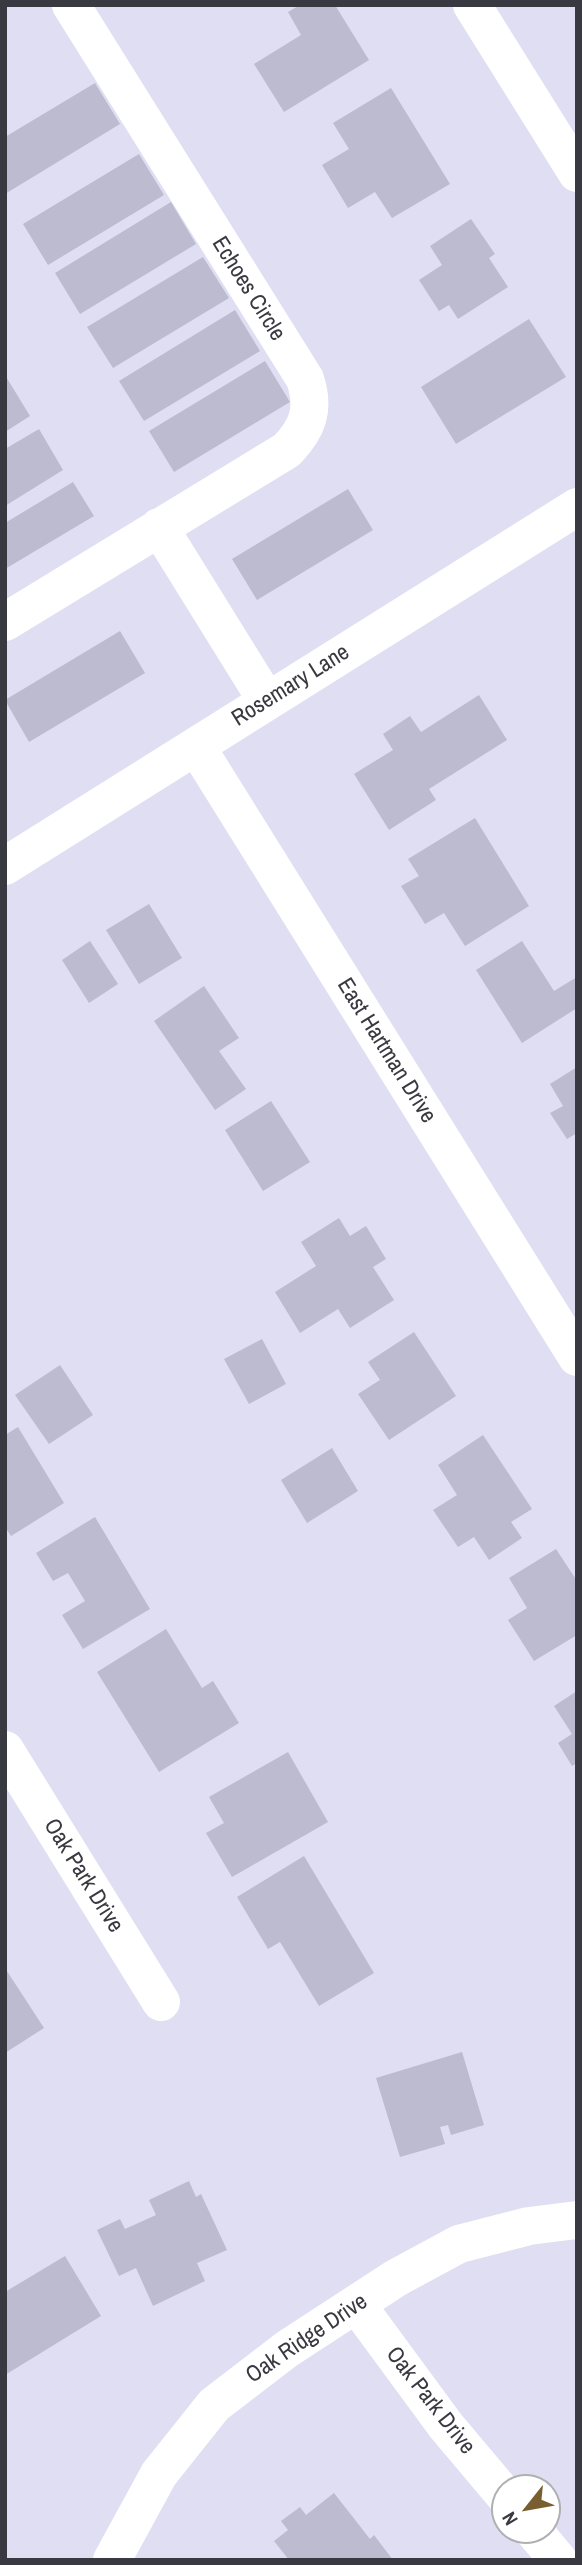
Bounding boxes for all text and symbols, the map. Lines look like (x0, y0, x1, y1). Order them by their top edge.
street label: Echoes Circle (205, 232, 291, 346)
street label: Rosemary Lane (227, 639, 355, 733)
street label: East Hartman Drive (330, 973, 442, 1129)
street label: Oak Park Drive (37, 1814, 129, 1938)
street label: Oak Ridge Drive (241, 2288, 373, 2390)
street label: Oak Park Drive (379, 2342, 481, 2460)
north arrow (491, 2474, 561, 2544)
text: N (496, 2507, 524, 2530)

